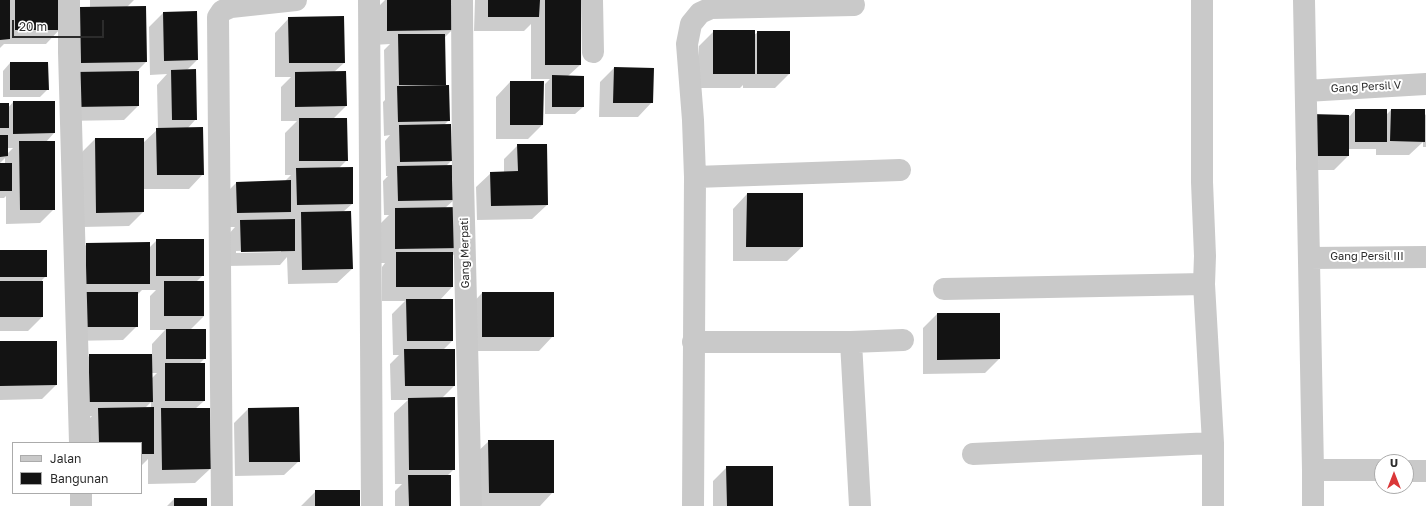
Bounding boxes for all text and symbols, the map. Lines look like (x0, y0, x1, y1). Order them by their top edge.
scale bar (14, 12, 106, 38)
text: 20 m (19, 19, 47, 34)
street label: Gang Persil V (1330, 79, 1402, 95)
street label: Gang Merpati (458, 218, 472, 288)
street label: Gang Persil III (1330, 250, 1404, 264)
legend (12, 442, 142, 494)
text: Jalan (50, 451, 81, 466)
north arrow (1374, 454, 1414, 494)
text: U (1390, 456, 1398, 469)
text: Bangunan (50, 471, 108, 486)

